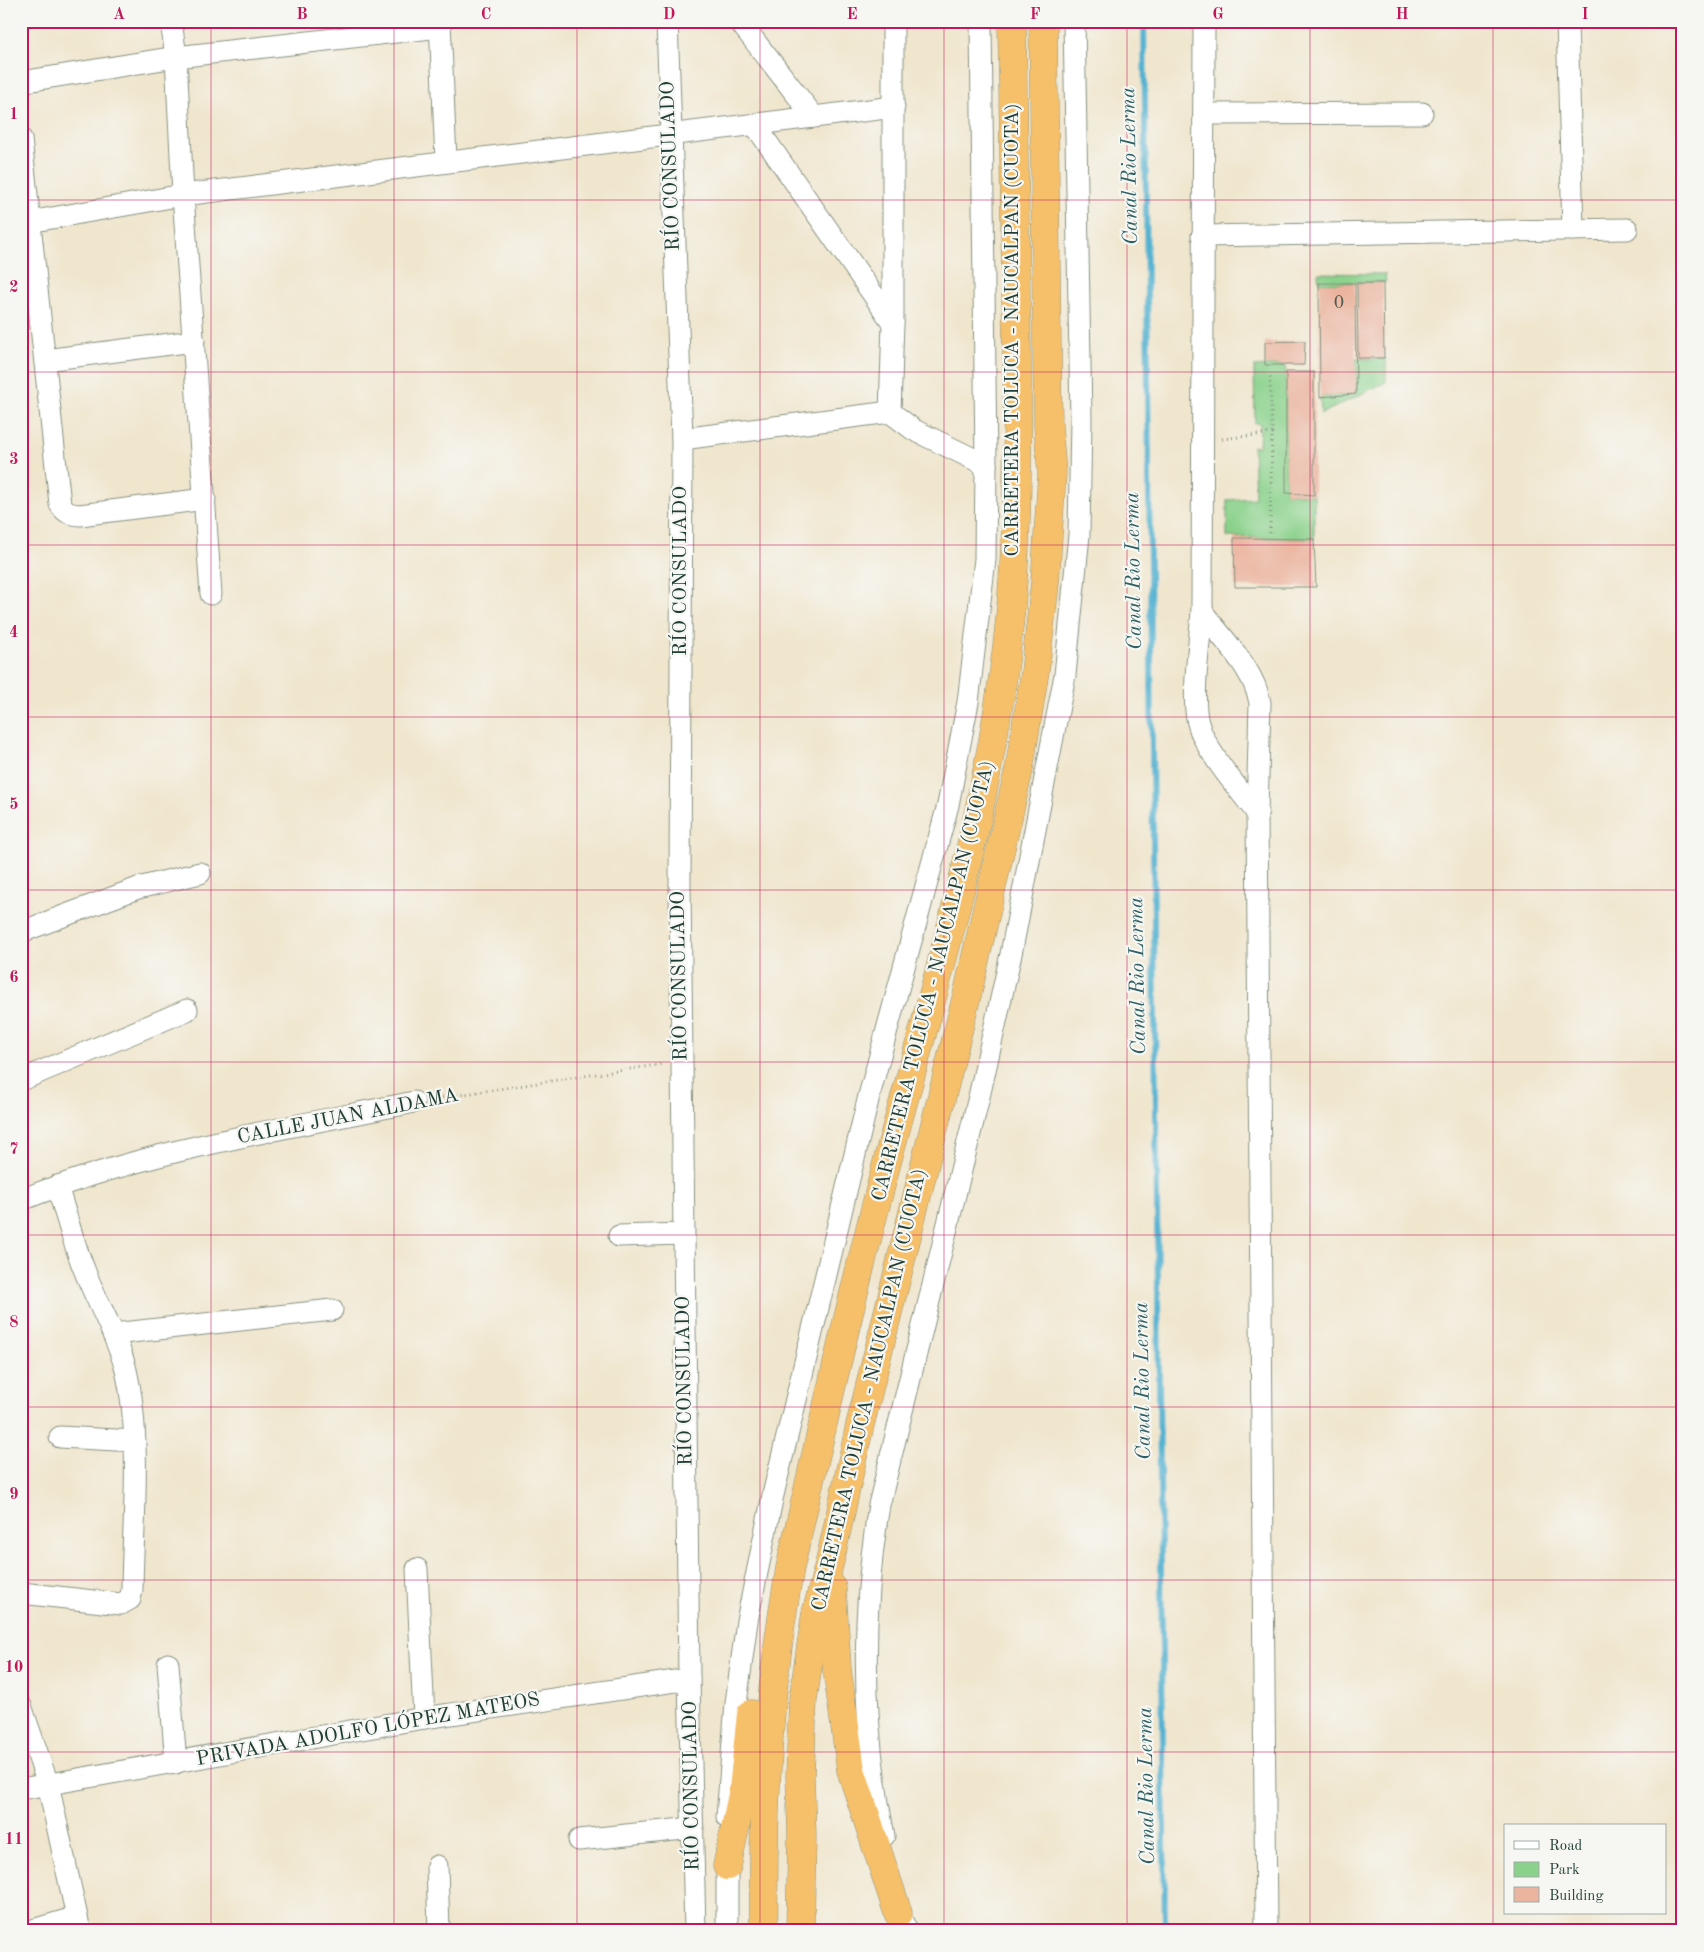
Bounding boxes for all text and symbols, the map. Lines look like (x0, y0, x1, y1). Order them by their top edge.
text: A (113, 7, 125, 23)
text: B (296, 7, 308, 23)
text: C (481, 7, 491, 23)
text: D (663, 7, 675, 23)
text: E (846, 7, 858, 23)
text: F (1030, 7, 1041, 23)
text: G (1212, 7, 1224, 23)
text: H (1395, 7, 1409, 23)
text: I (1581, 7, 1589, 23)
street label: RÍO CONSULADO (655, 80, 684, 252)
water label: Canal Rio Lerma (1118, 87, 1142, 245)
street label: CARRETERA TOLUCA - NAUCALPAN (CUOTA) (1003, 103, 1023, 557)
text: 1 (9, 107, 19, 123)
text: 2 (9, 280, 19, 296)
house number: 0 (1334, 294, 1344, 312)
text: 3 (9, 452, 19, 468)
street label: RÍO CONSULADO (668, 486, 691, 656)
water label: Canal Rio Lerma (1122, 492, 1146, 650)
text: 4 (9, 625, 19, 641)
street label: CARRETERA TOLUCA - NAUCALPAN (CUOTA) (869, 759, 999, 1203)
text: 5 (9, 797, 19, 813)
street label: RÍO CONSULADO (666, 891, 691, 1061)
water label: Canal Rio Lerma (1126, 897, 1150, 1055)
text: 6 (9, 970, 19, 986)
street label: CALLE JUAN ALDAMA (236, 1086, 460, 1148)
text: 7 (9, 1142, 19, 1158)
street label: CARRETERA TOLUCA - NAUCALPAN (CUOTA) (809, 1167, 931, 1613)
street label: RÍO CONSULADO (671, 1296, 696, 1466)
water label: Canal Rio Lerma (1131, 1302, 1155, 1460)
text: 8 (9, 1315, 19, 1331)
text: 9 (9, 1487, 19, 1503)
text: 10 (5, 1660, 23, 1676)
street label: PRIVADA ADOLFO LÓPEZ MATEOS (194, 1686, 541, 1770)
street label: RÍO CONSULADO (678, 1701, 703, 1871)
water label: Canal Rio Lerma (1135, 1707, 1159, 1865)
legend (1504, 1824, 1666, 1914)
text: 11 (5, 1832, 23, 1848)
text: Road (1549, 1839, 1583, 1854)
text: Park (1549, 1863, 1580, 1878)
text: Building (1549, 1889, 1604, 1904)

